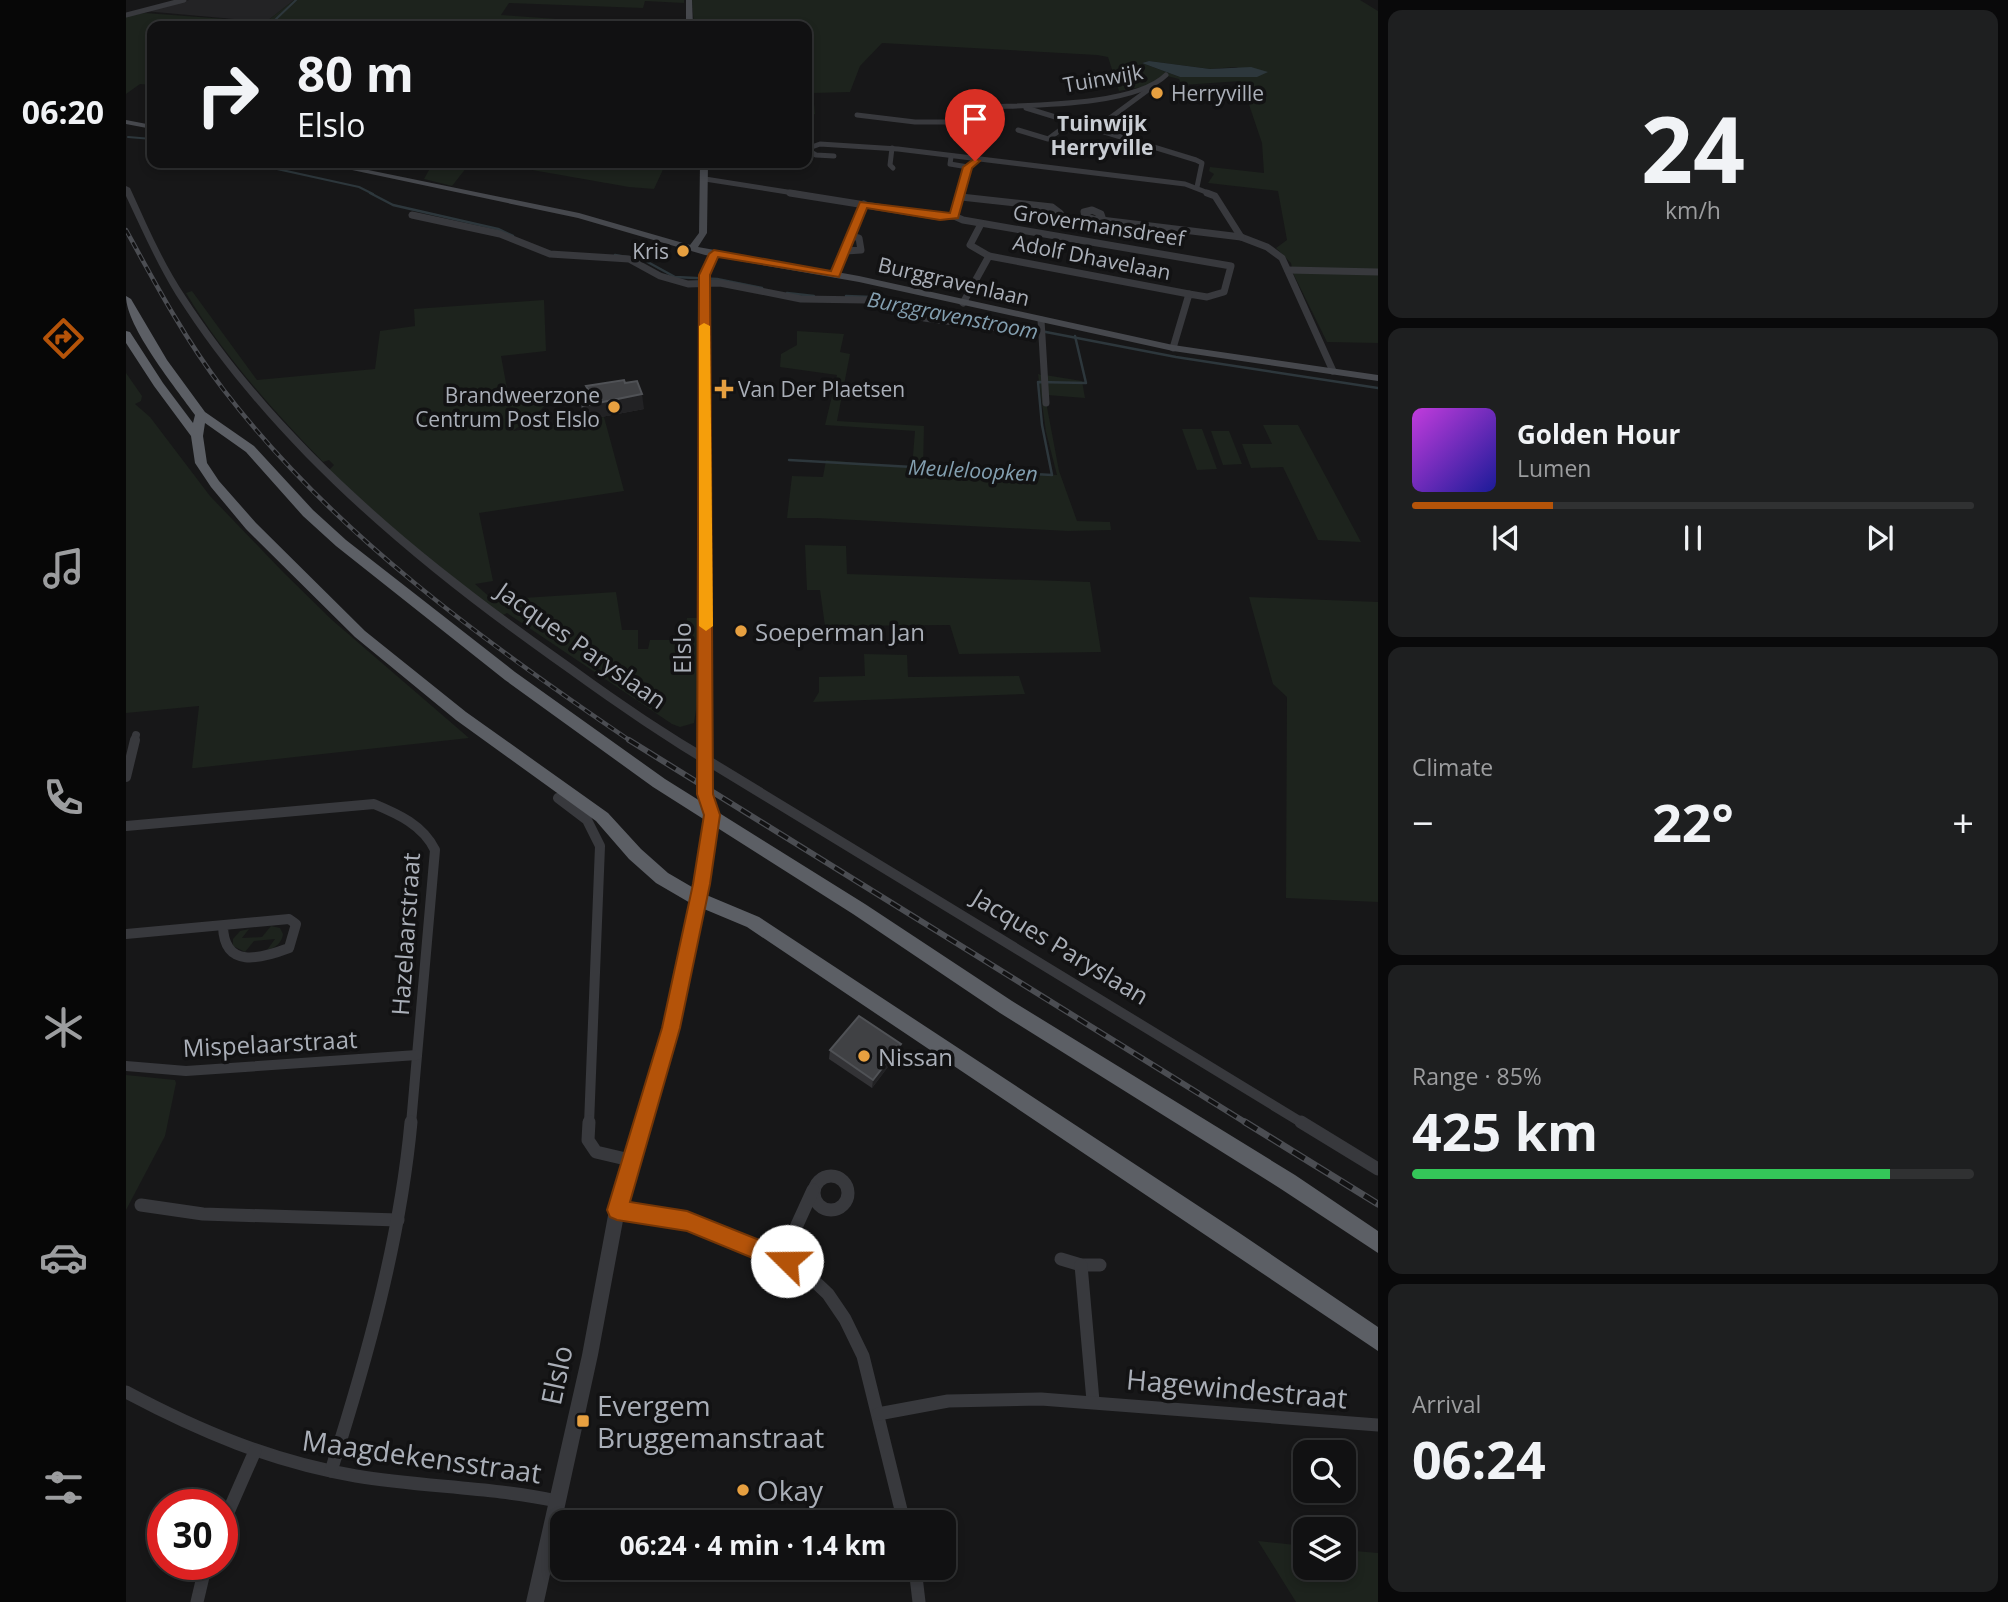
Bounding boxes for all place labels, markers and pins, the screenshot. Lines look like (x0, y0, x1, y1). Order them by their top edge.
place label: Herryville (1171, 79, 1264, 107)
marker: Herryville (1149, 85, 1165, 101)
pin (945, 89, 1005, 161)
place label: Kris (632, 237, 669, 265)
marker: Kris (675, 243, 691, 259)
place label: Van Der Plaetsen (738, 375, 905, 403)
place label: Brandweerzone Centrum Post Elslo (415, 381, 600, 433)
marker: Van Der Plaetsen (716, 381, 732, 397)
marker: Brandweerzone Centrum Post Elslo (606, 399, 622, 415)
place label: Soeperman Jan (755, 615, 925, 648)
marker: Soeperman Jan (733, 623, 749, 639)
place label: Nissan (878, 1040, 953, 1073)
marker: Nissan (856, 1048, 872, 1064)
place label: Evergem Bruggemanstraat (597, 1386, 824, 1456)
marker: Evergem Bruggemanstraat (575, 1413, 591, 1429)
place label: Okay (757, 1471, 824, 1509)
marker: Okay (735, 1482, 751, 1498)

